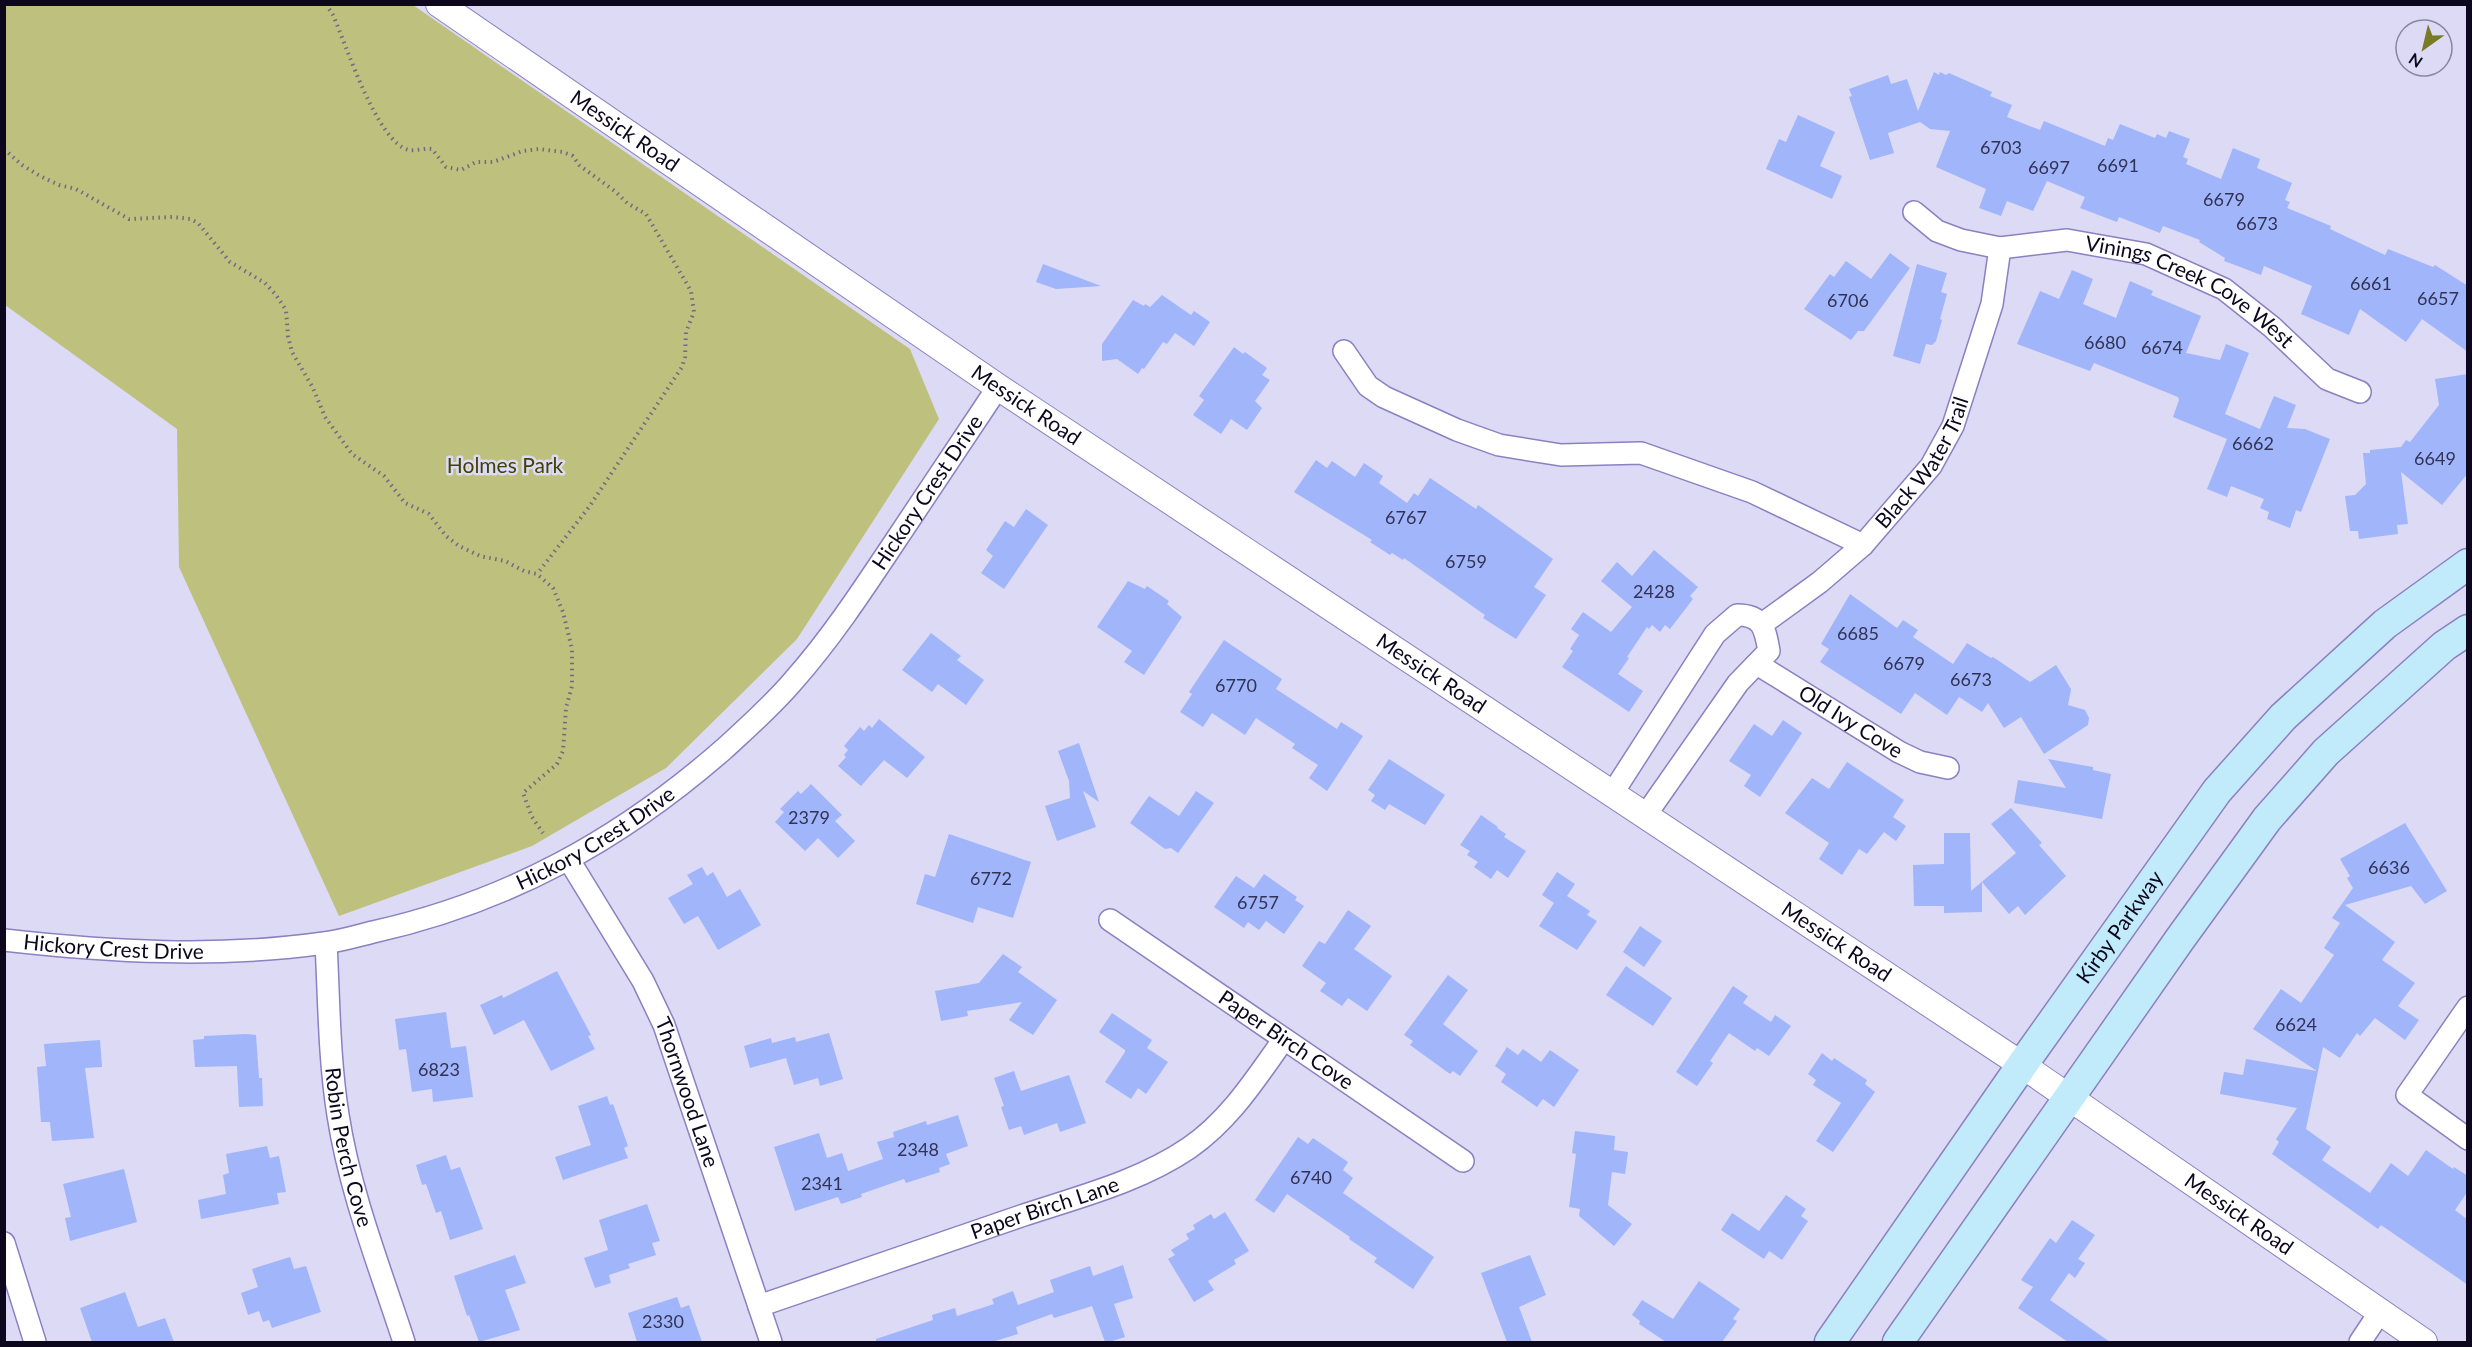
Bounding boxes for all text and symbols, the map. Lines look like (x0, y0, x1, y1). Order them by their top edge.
north arrow (2394, 18, 2454, 78)
text: N (2405, 50, 2426, 72)
street label: Messick Road (566, 84, 685, 176)
house number: 6703 (1980, 136, 2022, 158)
house number: 6691 (2097, 154, 2139, 176)
house number: 6697 (2028, 156, 2070, 178)
house number: 6679 (2203, 188, 2245, 210)
house number: 6673 (2236, 212, 2278, 234)
street label: Vinings Creek Cove West (2084, 229, 2300, 352)
house number: 6661 (2350, 272, 2392, 294)
house number: 6657 (2417, 287, 2459, 309)
house number: 6706 (1827, 289, 1869, 311)
house number: 6680 (2084, 331, 2126, 353)
house number: 6674 (2141, 336, 2183, 358)
street label: Messick Road (967, 359, 1086, 449)
street label: Black Water Trail (1869, 393, 1973, 533)
street label: Hickory Crest Drive (866, 410, 987, 574)
house number: 6662 (2232, 432, 2274, 454)
house number: 6649 (2414, 447, 2456, 469)
park label: Holmes Park (447, 452, 564, 477)
house number: 6767 (1385, 506, 1427, 528)
house number: 6759 (1445, 550, 1487, 572)
house number: 2428 (1633, 580, 1675, 602)
house number: 6685 (1837, 622, 1879, 644)
street label: Messick Road (1372, 627, 1491, 718)
house number: 6679 (1883, 652, 1925, 674)
house number: 6673 (1950, 668, 1992, 690)
house number: 6770 (1215, 674, 1257, 696)
street label: Old Ivy Cove (1795, 679, 1908, 762)
street label: Hickory Crest Drive (512, 780, 679, 894)
house number: 2379 (788, 806, 830, 828)
house number: 6636 (2368, 856, 2410, 878)
street label: Kirby Parkway (2070, 865, 2167, 988)
house number: 6772 (970, 867, 1012, 889)
house number: 6757 (1237, 891, 1279, 913)
street label: Messick Road (1778, 896, 1897, 986)
street label: Hickory Crest Drive (22, 928, 204, 963)
street label: Paper Birch Cove (1214, 984, 1359, 1094)
street label: Thornwood Lane (651, 1013, 725, 1170)
house number: 6624 (2275, 1013, 2317, 1035)
house number: 6823 (418, 1058, 460, 1080)
street label: Robin Perch Cove (321, 1066, 379, 1230)
house number: 2348 (897, 1138, 939, 1160)
house number: 6740 (1290, 1166, 1332, 1188)
street label: Messick Road (2181, 1167, 2299, 1259)
street label: Paper Birch Lane (967, 1171, 1122, 1243)
house number: 2341 (801, 1172, 843, 1194)
house number: 2330 (642, 1310, 684, 1332)

